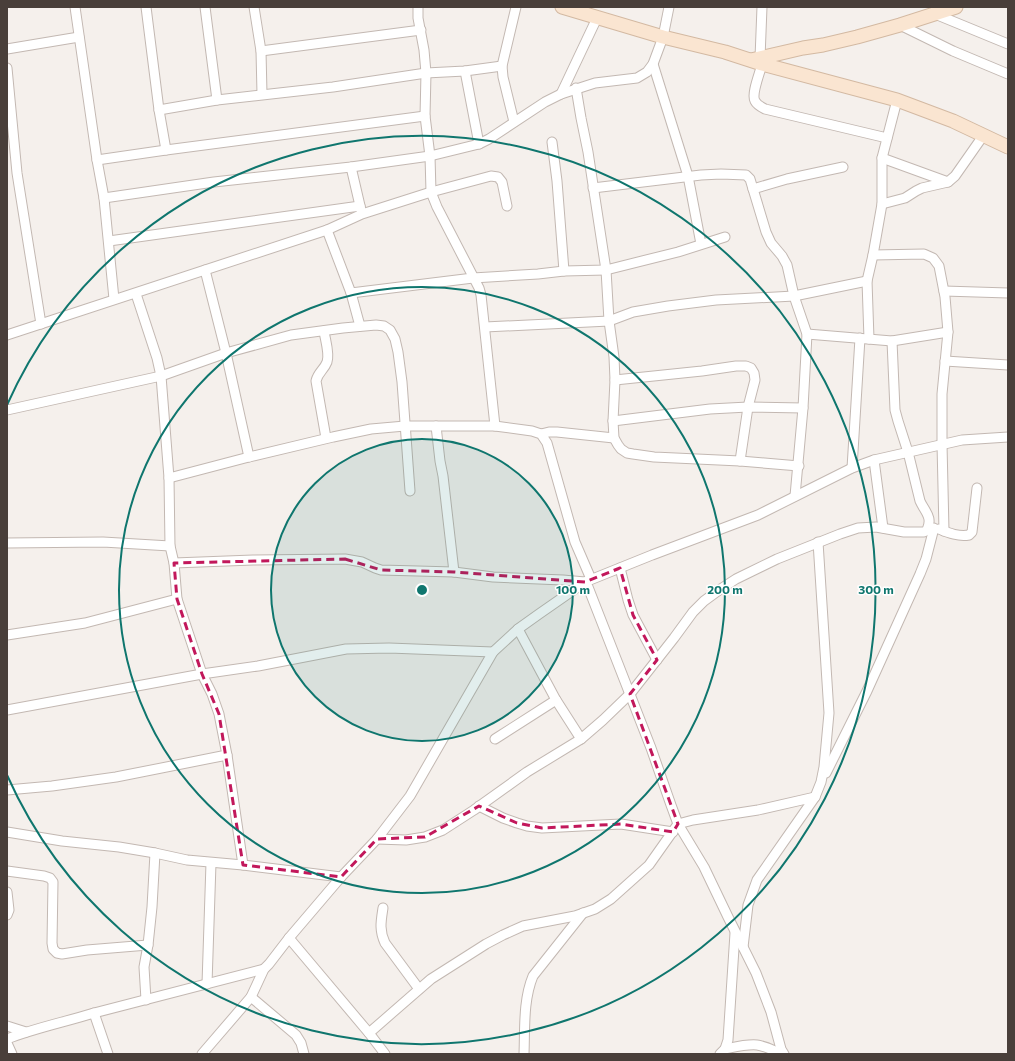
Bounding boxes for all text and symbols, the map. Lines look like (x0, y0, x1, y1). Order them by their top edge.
text: 100 m (556, 582, 590, 596)
text: 200 m (707, 582, 743, 596)
text: 300 m (858, 582, 894, 596)
centre of rings (415, 583, 429, 597)

